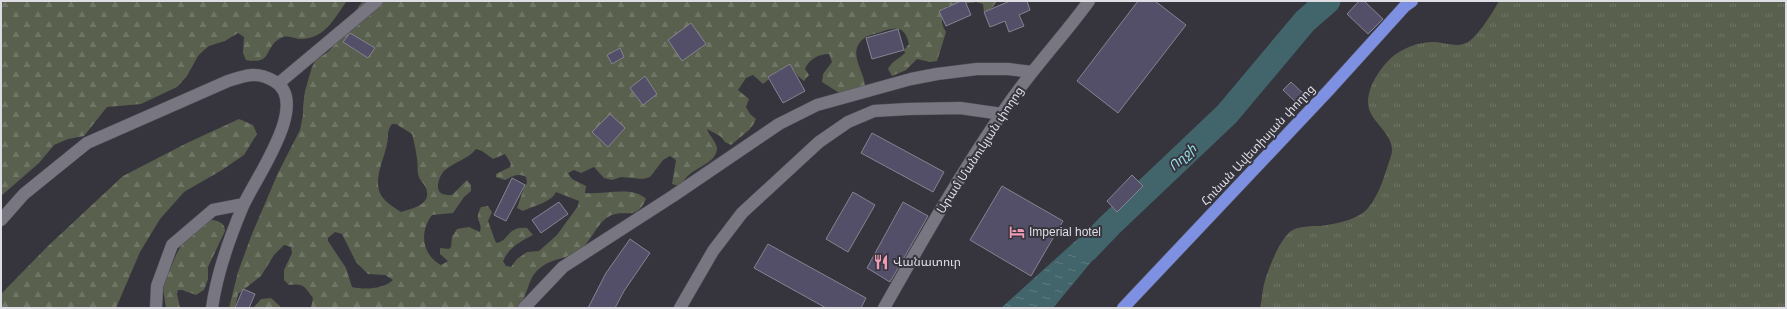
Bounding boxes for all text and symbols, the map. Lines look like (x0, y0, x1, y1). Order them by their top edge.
street label: Հունան Ավետիսյան փողոց (1198, 82, 1318, 208)
street label: Արամ Մանուկյան փողոց (934, 84, 1026, 216)
water label: Ողջի (1165, 141, 1200, 175)
hotel icon: Imperial hotel (1008, 223, 1026, 241)
place label: Imperial hotel (1029, 225, 1101, 239)
restaurant icon: Վանատուր (872, 253, 890, 271)
place label: Վանատուր (893, 255, 961, 269)

